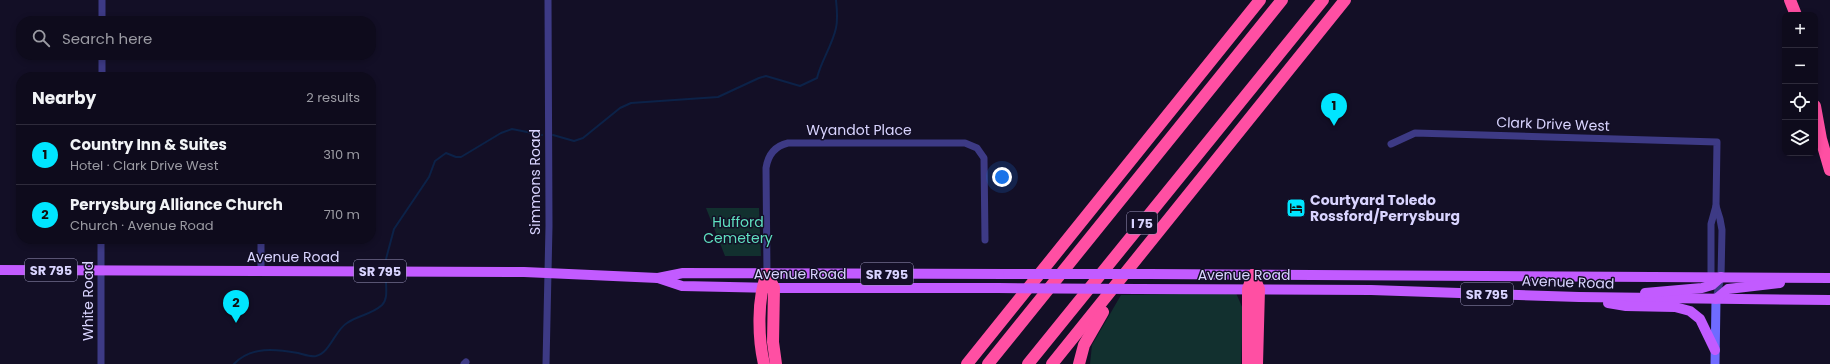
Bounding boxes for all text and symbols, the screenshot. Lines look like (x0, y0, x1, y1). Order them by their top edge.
map controls (1782, 12, 1818, 156)
button: + (1782, 12, 1818, 48)
search box (16, 16, 376, 60)
icon: search (30, 27, 52, 49)
text: Search here (62, 28, 152, 49)
button: − (1782, 48, 1818, 84)
button: locate (1782, 84, 1818, 120)
text: Nearby (32, 86, 96, 110)
text: 2 results (306, 88, 360, 107)
pin: 1 (1321, 93, 1347, 126)
street label: Clark Drive West (1496, 112, 1610, 136)
street label: Wyandot Place (806, 120, 912, 140)
button: layers (1782, 120, 1818, 156)
street label: Simmons Road (525, 129, 545, 235)
text: Country Inn & Suites (70, 134, 227, 155)
text: 1 (43, 145, 47, 164)
text: 310 m (323, 145, 360, 164)
text: Hotel · Clark Drive West (70, 156, 218, 175)
your location (992, 167, 1012, 187)
place label: Courtyard Toledo Rossford/Perrysburg (1310, 190, 1460, 226)
text: Perrysburg Alliance Church (70, 194, 283, 215)
hotel icon: Courtyard Toledo Rossford/Perrysburg (1285, 197, 1307, 219)
text: 2 (41, 205, 49, 224)
text: 710 m (324, 205, 360, 224)
park label: Hufford Cemetery (703, 212, 773, 248)
road number: I 75 (1127, 212, 1157, 234)
text: Church · Avenue Road (70, 216, 214, 235)
street label: Avenue Road (247, 247, 339, 267)
road number: SR 795 (25, 259, 77, 281)
road number: SR 795 (354, 260, 406, 282)
street label: White Road (78, 261, 98, 341)
road number: SR 795 (861, 263, 913, 285)
street label: Avenue Road (754, 264, 846, 284)
street label: Avenue Road (1198, 265, 1290, 285)
street label: Avenue Road (1521, 270, 1615, 294)
road number: SR 795 (1461, 283, 1513, 305)
pin: 2 (223, 290, 249, 323)

